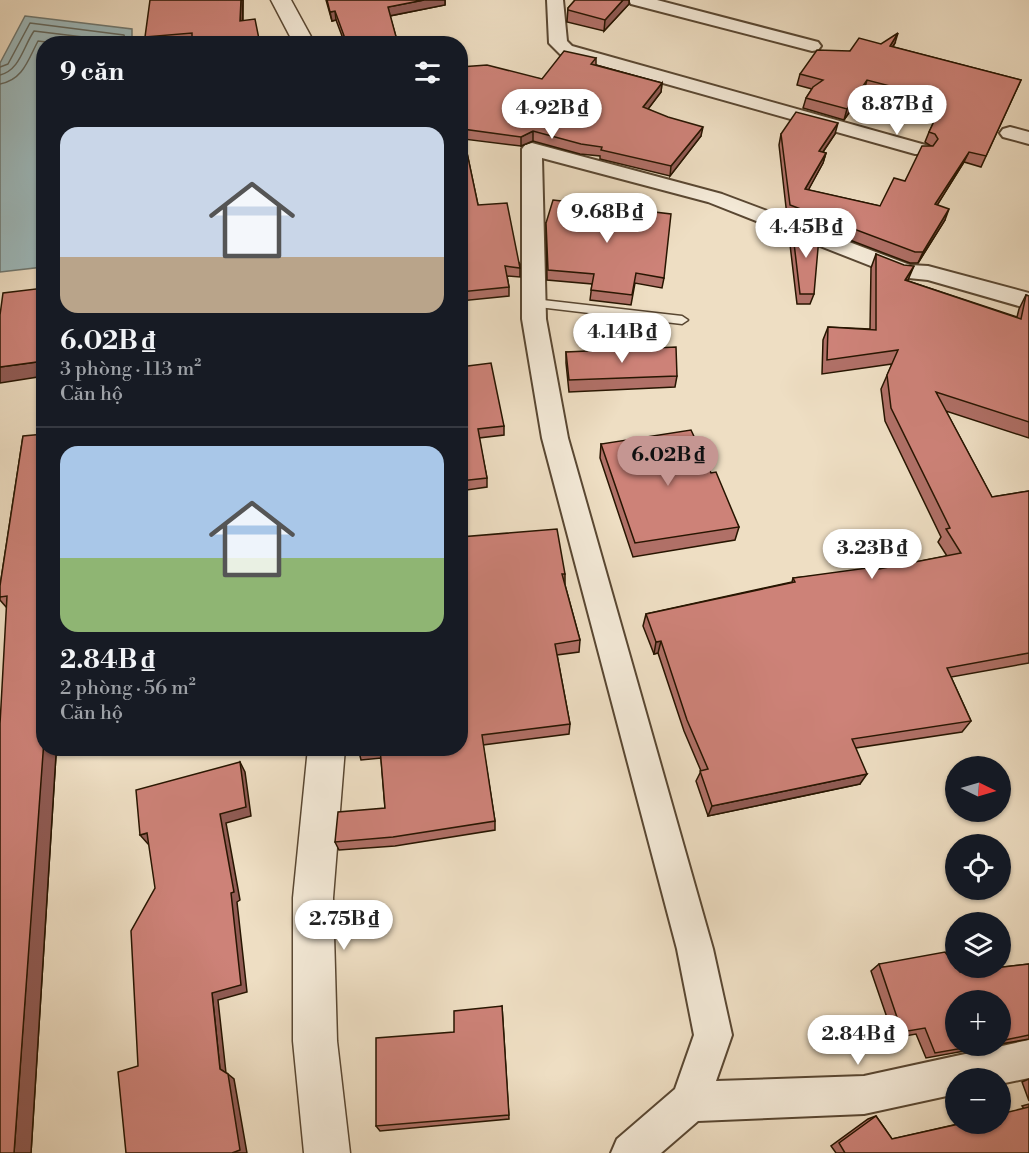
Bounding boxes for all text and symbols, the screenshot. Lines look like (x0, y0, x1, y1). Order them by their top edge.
text: 9 căn (60, 56, 124, 88)
icon: filters (411, 56, 444, 89)
pin: 8.87B ₫ (842, 85, 952, 136)
pin: 4.92B ₫ (497, 89, 607, 140)
text: 8.87B ₫ (862, 92, 932, 117)
text: 4.92B ₫ (516, 96, 588, 121)
icon: home (198, 166, 306, 274)
pin: 9.68B ₫ (552, 193, 662, 244)
text: 9.68B ₫ (571, 200, 643, 225)
pin: 4.45B ₫ (751, 208, 861, 259)
text: 4.45B ₫ (769, 215, 843, 240)
pin: 4.14B ₫ (567, 313, 677, 364)
text: 4.14B ₫ (587, 320, 657, 345)
text: 6.02B ₫ (60, 325, 155, 357)
text: 3 phòng · 113 m² (60, 357, 201, 382)
text: Căn hộ (60, 382, 123, 407)
pin: 6.02B ₫ (613, 436, 723, 487)
text: 6.02B ₫ (631, 443, 705, 468)
icon: home (198, 485, 306, 593)
pin: 3.23B ₫ (817, 529, 927, 580)
text: 3.23B ₫ (837, 536, 907, 561)
text: 2.84B ₫ (60, 644, 155, 676)
text: 2 phòng · 56 m² (60, 676, 196, 701)
text: Căn hộ (60, 701, 123, 726)
north arrow (945, 756, 1011, 822)
map controls (945, 756, 1011, 1134)
button: locate (945, 834, 1011, 900)
pin: 2.75B ₫ (289, 900, 399, 951)
text: 2.75B ₫ (309, 907, 379, 932)
button: layers (945, 912, 1011, 978)
button: + (945, 990, 1011, 1056)
pin: 2.84B ₫ (803, 1015, 913, 1066)
text: 2.84B ₫ (822, 1022, 894, 1047)
button: − (945, 1068, 1011, 1134)

